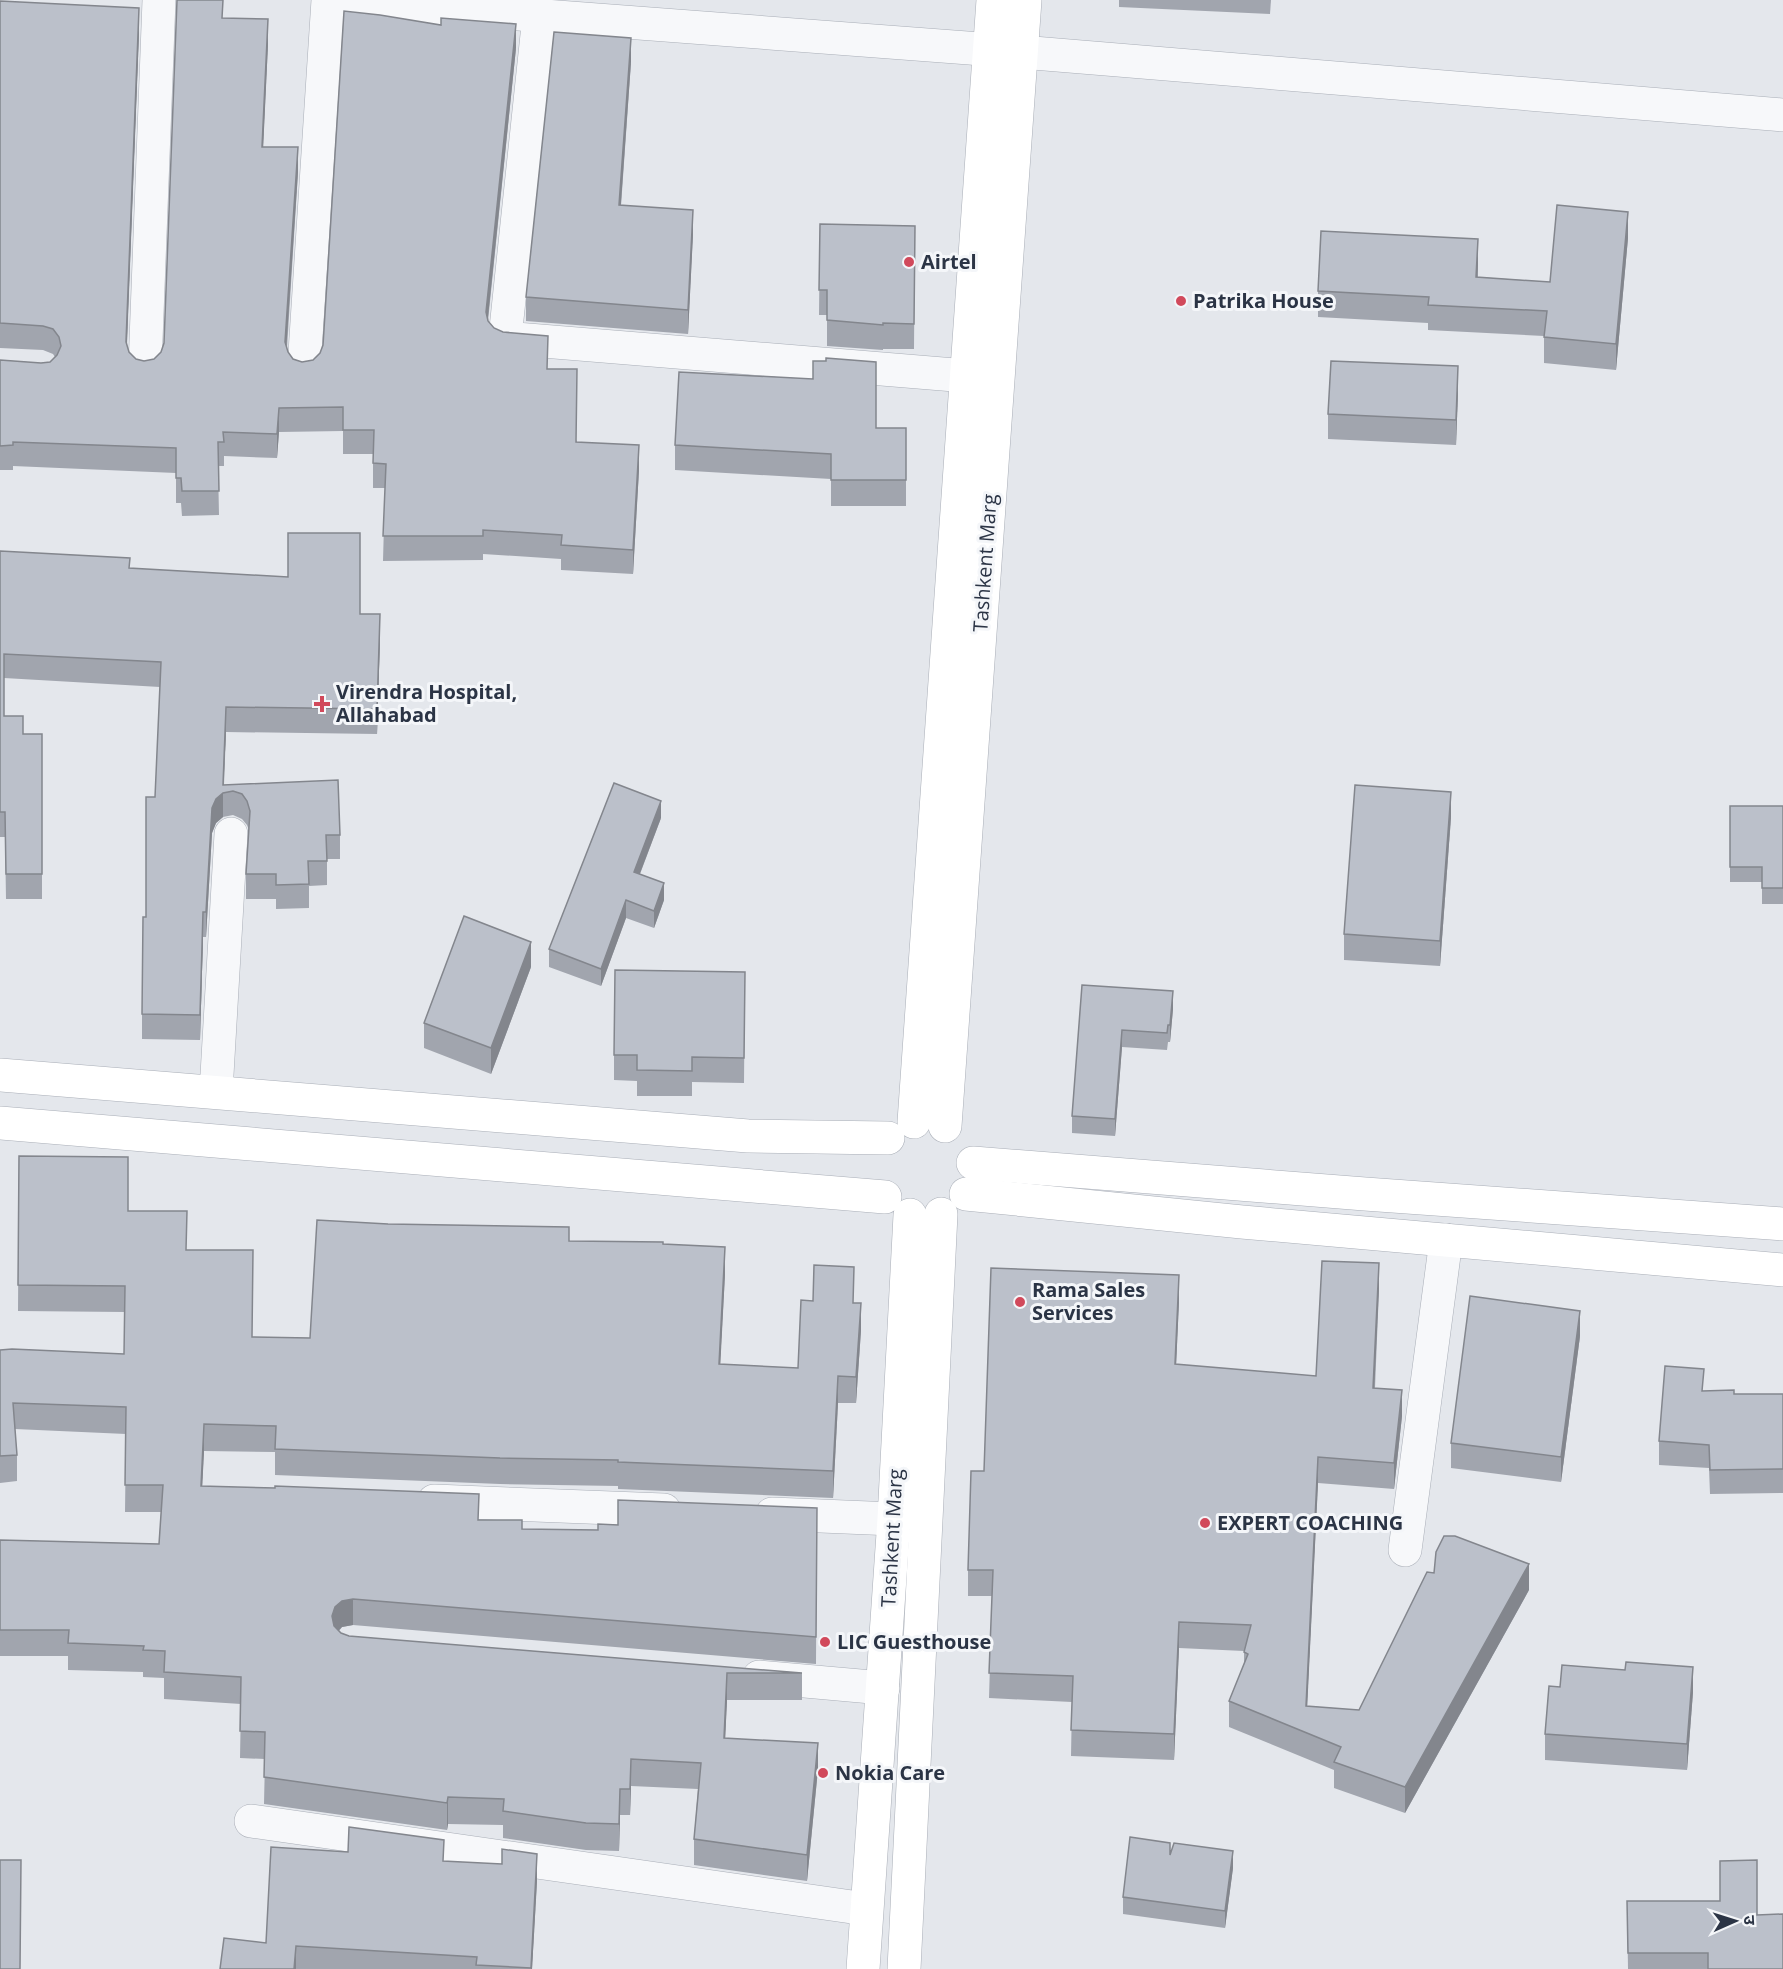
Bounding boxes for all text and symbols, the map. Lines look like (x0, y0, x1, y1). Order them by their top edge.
place label: Airtel (921, 248, 977, 275)
marker: Airtel (902, 255, 916, 269)
place label: Patrika House (1193, 287, 1334, 314)
marker: Patrika House (1174, 294, 1188, 308)
street label: Tashkent Marg (966, 493, 1003, 633)
place label: Virendra Hospital, Allahabad (336, 678, 517, 728)
marker: Virendra Hospital, Allahabad (313, 695, 331, 713)
place label: Rama Sales Services (1032, 1276, 1145, 1326)
marker: Rama Sales Services (1013, 1295, 1027, 1309)
street label: Tashkent Marg (874, 1468, 909, 1608)
place label: EXPERT COACHING (1217, 1509, 1403, 1536)
marker: EXPERT COACHING (1198, 1516, 1212, 1530)
place label: LIC Guesthouse (837, 1628, 991, 1655)
marker: LIC Guesthouse (818, 1635, 832, 1649)
place label: Nokia Care (835, 1759, 945, 1786)
marker: Nokia Care (816, 1766, 830, 1780)
north arrow (1705, 1891, 1765, 1951)
text: उ (1739, 1915, 1761, 1926)

